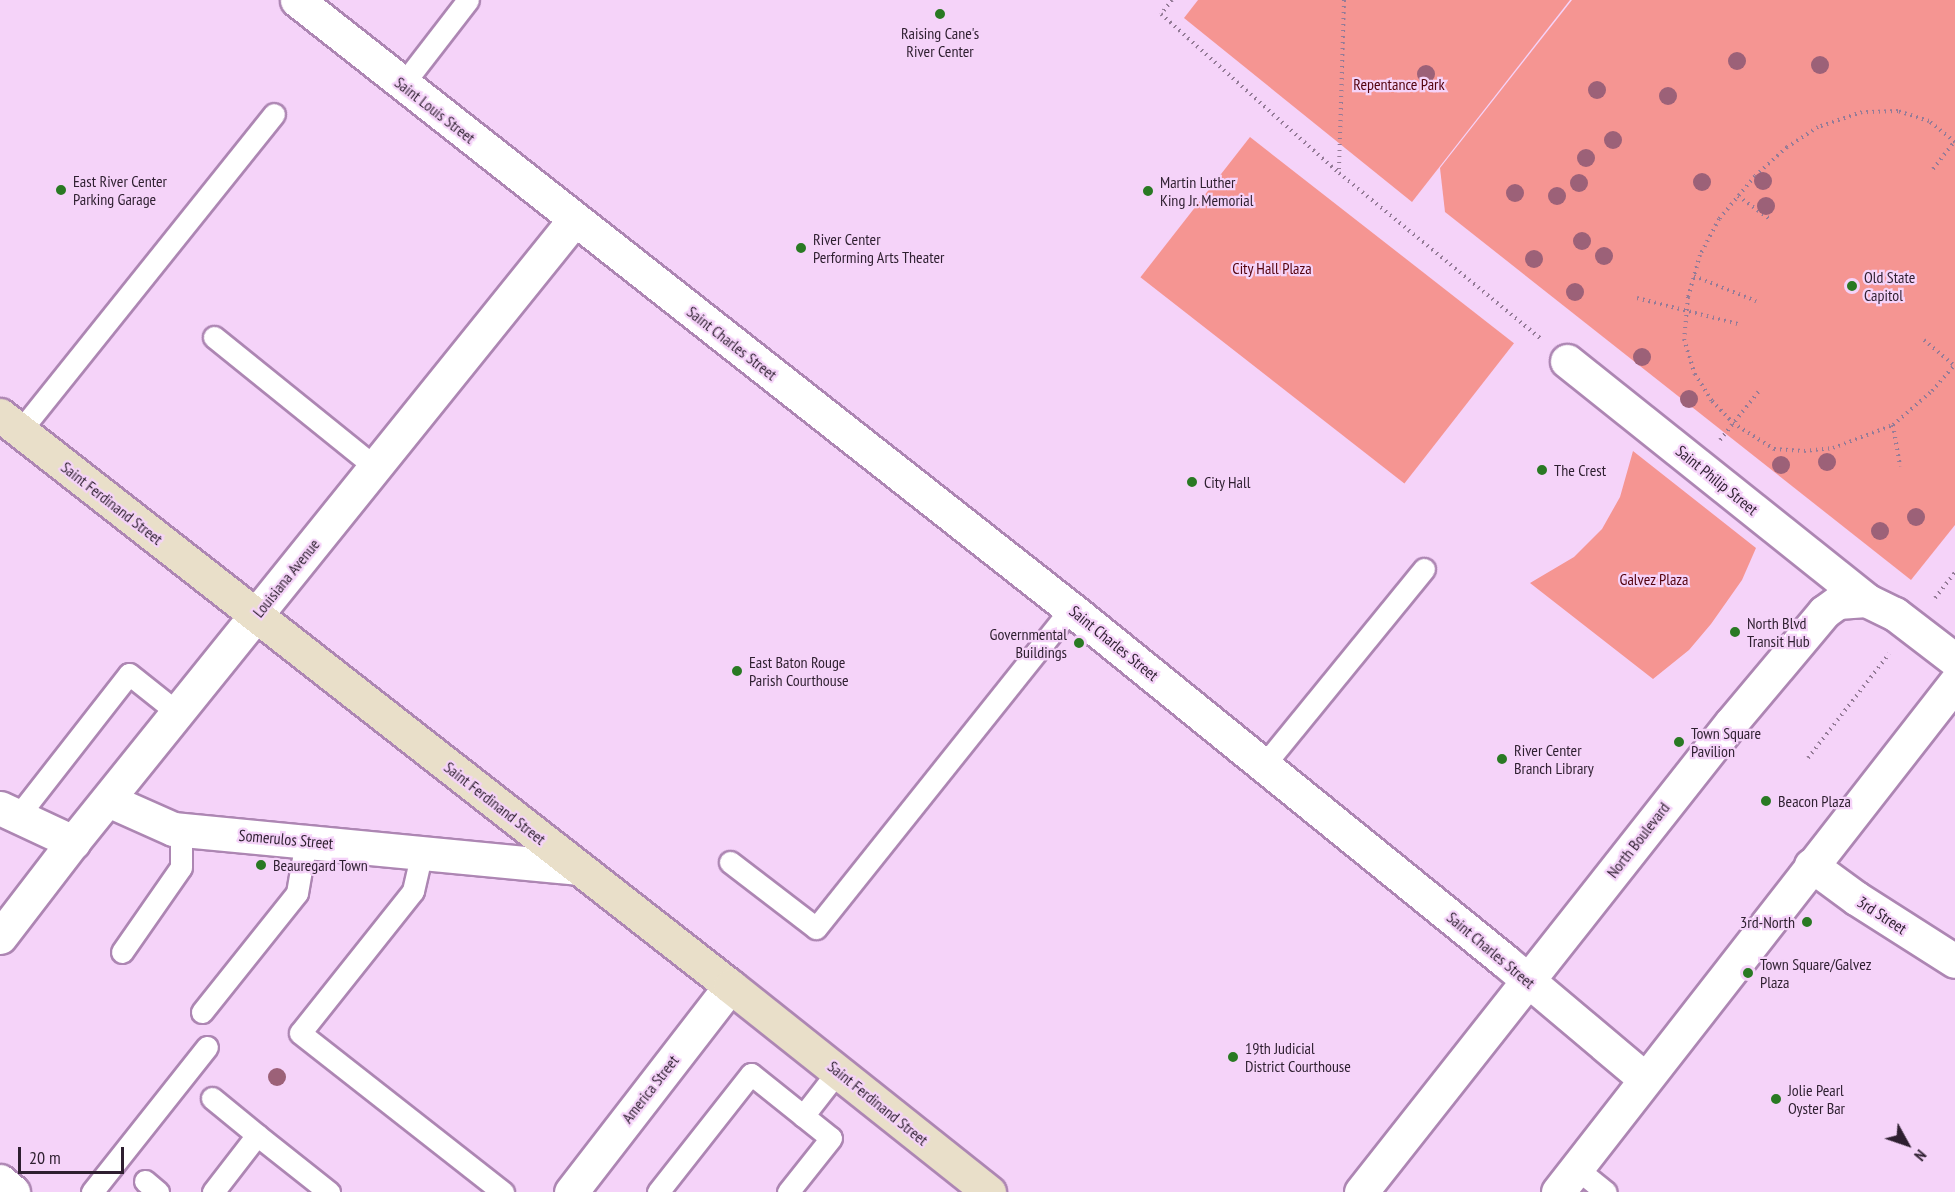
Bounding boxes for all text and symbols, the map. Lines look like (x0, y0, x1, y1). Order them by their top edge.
marker: Raising Cane's River Center (933, 7, 947, 21)
place label: Raising Cane's River Center (901, 23, 979, 61)
street label: Saint Louis Street (391, 73, 479, 147)
park label: Repentance Park (1353, 74, 1445, 94)
place label: East River Center Parking Garage (73, 171, 167, 209)
place label: Martin Luther King Jr. Memorial (1160, 172, 1254, 210)
marker: East River Center Parking Garage (54, 183, 68, 197)
marker: Martin Luther King Jr. Memorial (1141, 184, 1155, 198)
place label: River Center Performing Arts Theater (813, 229, 945, 267)
marker: River Center Performing Arts Theater (794, 241, 808, 255)
park label: City Hall Plaza (1232, 258, 1312, 278)
place label: Old State Capitol (1864, 267, 1915, 305)
marker: Old State Capitol (1845, 279, 1859, 293)
street label: Saint Charles Street (683, 302, 781, 384)
street label: Saint Philip Street (1672, 441, 1762, 519)
street label: Saint Ferdinand Street (57, 457, 167, 549)
place label: The Crest (1554, 460, 1606, 480)
marker: The Crest (1535, 463, 1549, 477)
place label: City Hall (1204, 472, 1251, 492)
marker: City Hall (1185, 475, 1199, 489)
street label: Louisiana Avenue (248, 535, 324, 621)
park label: Galvez Plaza (1619, 569, 1689, 589)
street label: Saint Charles Street (1066, 601, 1162, 685)
place label: North Blvd Transit Hub (1747, 613, 1810, 651)
place label: Governmental Buildings (990, 624, 1067, 662)
marker: North Blvd Transit Hub (1728, 625, 1742, 639)
marker: Governmental Buildings (1072, 636, 1086, 650)
place label: East Baton Rouge Parish Courthouse (749, 652, 849, 690)
marker: East Baton Rouge Parish Courthouse (730, 664, 744, 678)
place label: Town Square Pavilion (1691, 723, 1761, 761)
marker: Town Square Pavilion (1672, 735, 1686, 749)
place label: River Center Branch Library (1514, 740, 1594, 778)
marker: River Center Branch Library (1495, 752, 1509, 766)
street label: Saint Ferdinand Street (440, 757, 550, 849)
place label: Beacon Plaza (1778, 791, 1851, 811)
marker: Beacon Plaza (1759, 794, 1773, 808)
street label: North Boulevard (1603, 798, 1673, 882)
street label: Somerulos Street (238, 825, 334, 853)
place label: Beauregard Town (273, 855, 368, 875)
marker: Beauregard Town (254, 858, 268, 872)
street label: 3rd Street (1854, 892, 1910, 938)
street label: Saint Charles Street (1443, 908, 1539, 992)
place label: 3rd-North (1740, 912, 1795, 932)
marker: 3rd-North (1800, 915, 1814, 929)
place label: Town Square/Galvez Plaza (1760, 954, 1871, 992)
marker: Town Square/Galvez Plaza (1741, 966, 1755, 980)
place label: 19th Judicial District Courthouse (1245, 1038, 1351, 1076)
marker: 19th Judicial District Courthouse (1226, 1050, 1240, 1064)
street label: America Street (617, 1051, 683, 1127)
street label: Saint Ferdinand Street (824, 1057, 932, 1149)
place label: Jolie Pearl Oyster Bar (1788, 1080, 1845, 1118)
marker: Jolie Pearl Oyster Bar (1769, 1092, 1783, 1106)
north arrow (1877, 1114, 1937, 1174)
scale bar (21, 1135, 128, 1173)
text: 20 m (29, 1146, 61, 1169)
text: N (1910, 1146, 1931, 1165)

